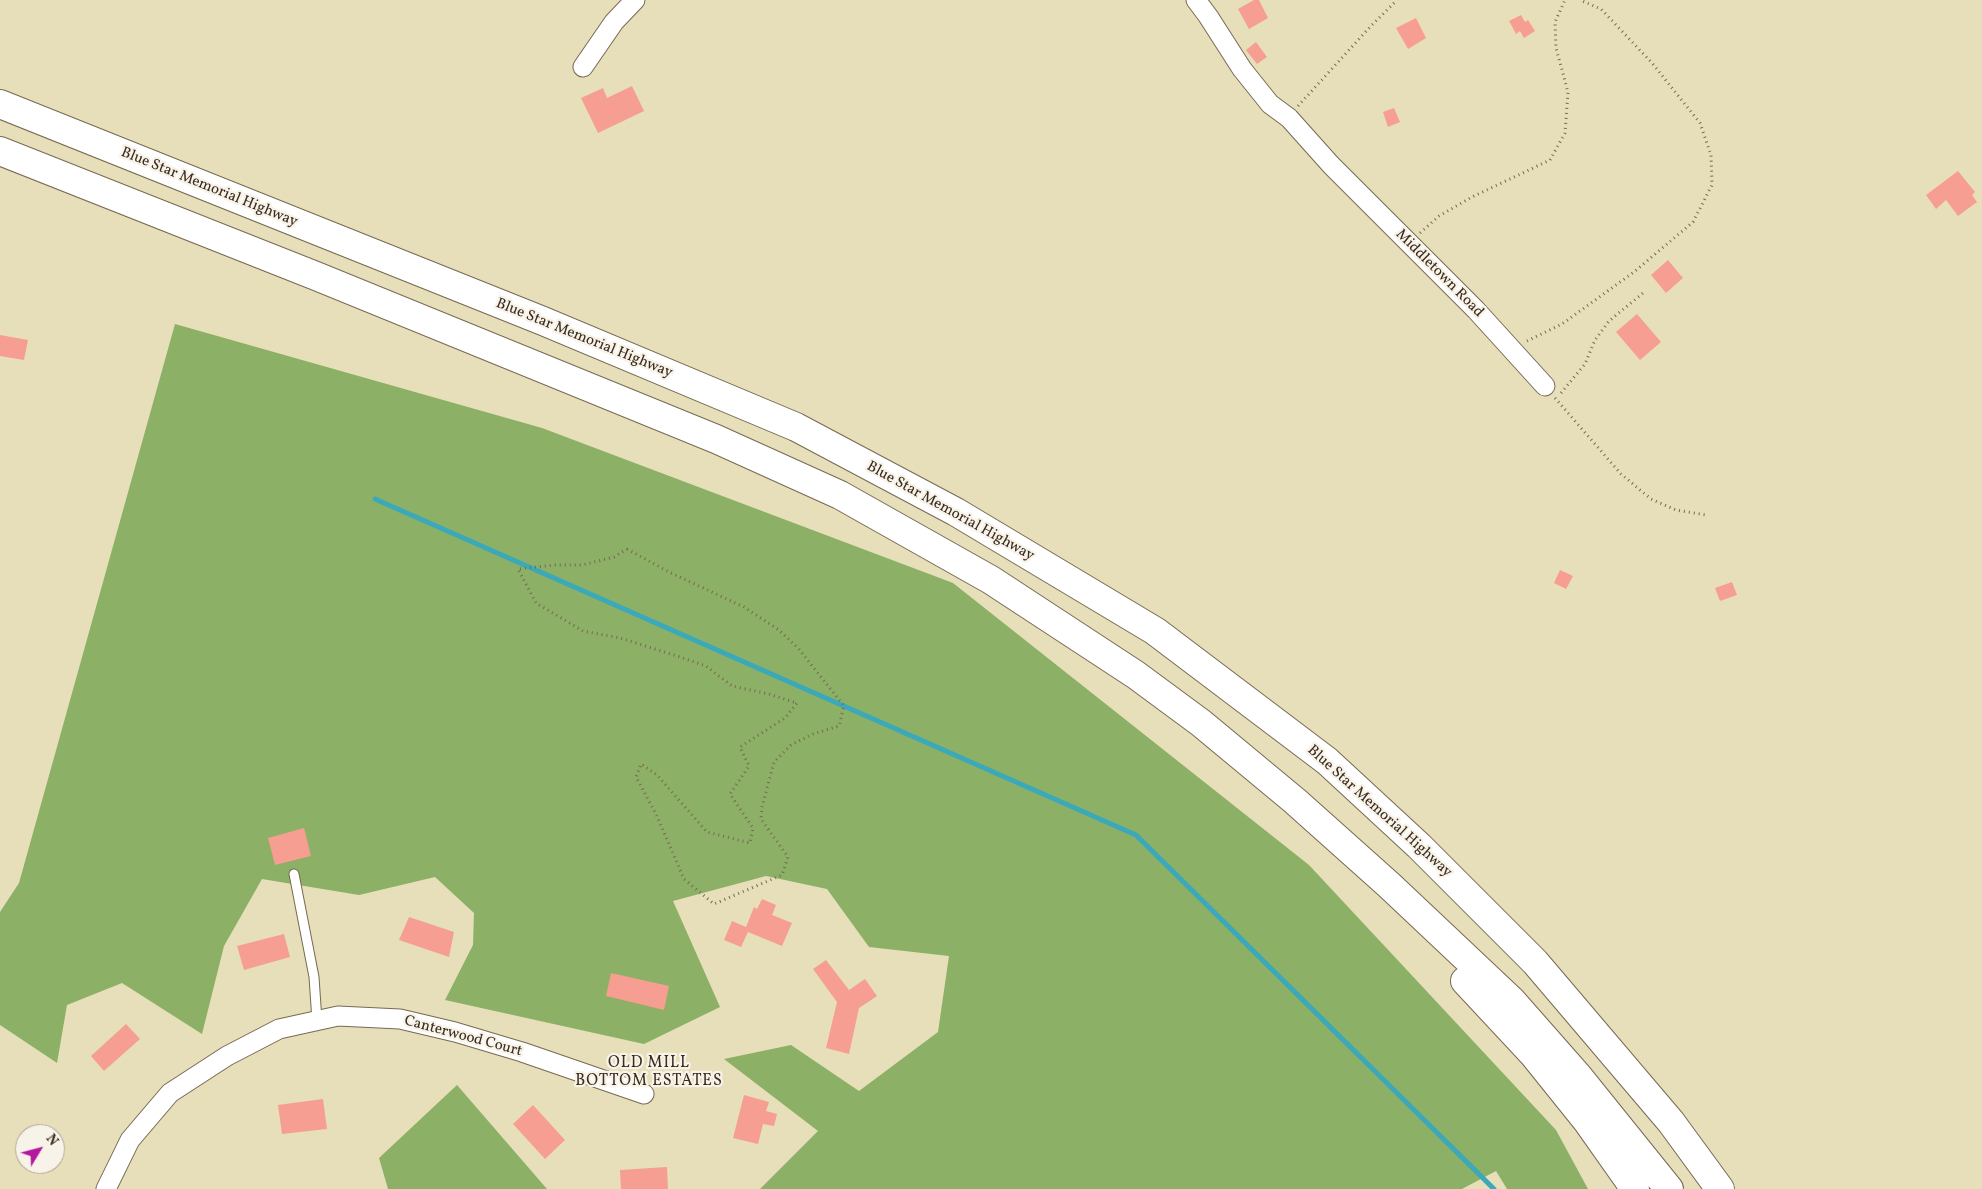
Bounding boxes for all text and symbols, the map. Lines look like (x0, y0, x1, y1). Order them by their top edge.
street label: Blue Star Memorial Highway (118, 144, 300, 232)
street label: Middletown Road (1391, 226, 1487, 322)
street label: Blue Star Memorial Highway (493, 295, 675, 383)
street label: Blue Star Memorial Highway (863, 458, 1037, 566)
street label: Blue Star Memorial Highway (1303, 742, 1455, 882)
street label: Canterwood Court (402, 1013, 524, 1061)
district label: OLD MILL BOTTOM ESTATES (574, 1054, 724, 1092)
north arrow (15, 1124, 65, 1174)
text: N (41, 1130, 62, 1150)

